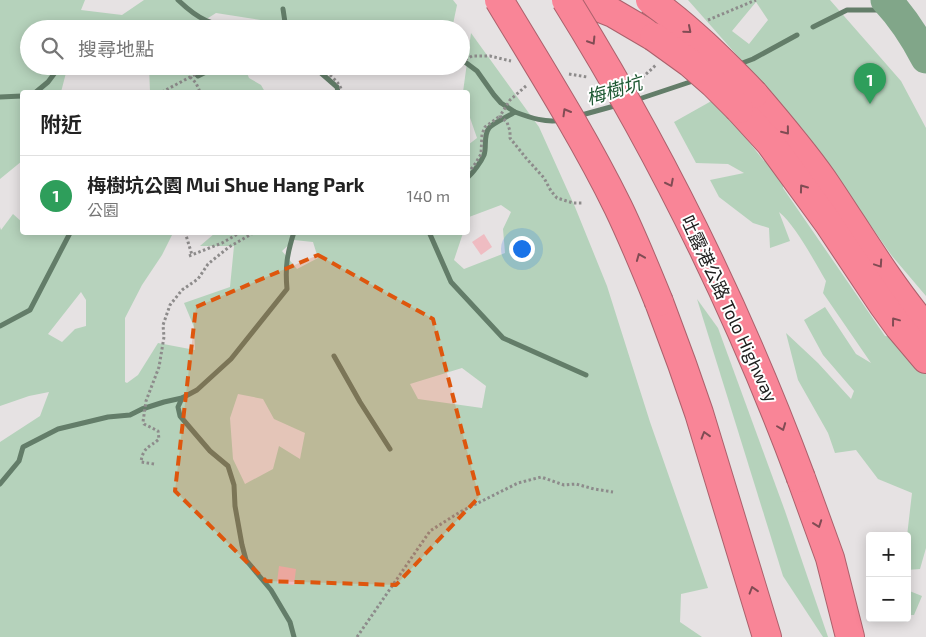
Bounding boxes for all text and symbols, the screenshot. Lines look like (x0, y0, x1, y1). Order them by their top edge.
search box (20, 20, 470, 75)
one-way arrow (682, 24, 691, 33)
icon: search (38, 34, 66, 62)
one-way arrow (585, 36, 595, 45)
text: 搜尋地點 (78, 37, 154, 60)
pin: 1 (854, 63, 886, 104)
water label: 梅樹坑 (583, 69, 647, 109)
one-way arrow (563, 108, 573, 117)
text: 附近 (40, 111, 82, 136)
one-way arrow (780, 125, 789, 134)
text: 梅樹坑公園 Mui Shue Hang Park (87, 173, 365, 196)
one-way arrow (664, 178, 674, 187)
one-way arrow (800, 184, 809, 194)
text: 1 (53, 186, 59, 205)
text: 140 m (407, 186, 450, 205)
text: 公園 (87, 200, 119, 219)
street label: 吐露港公路 Tolo Highway (677, 212, 783, 406)
your location (509, 236, 535, 262)
one-way arrow (636, 253, 646, 261)
one-way arrow (872, 259, 882, 268)
one-way arrow (892, 317, 901, 327)
one-way arrow (776, 422, 786, 430)
one-way arrow (701, 431, 711, 440)
one-way arrow (812, 519, 822, 528)
map controls (866, 532, 911, 622)
button: + (866, 532, 911, 577)
button: − (866, 577, 911, 622)
one-way arrow (748, 587, 758, 595)

